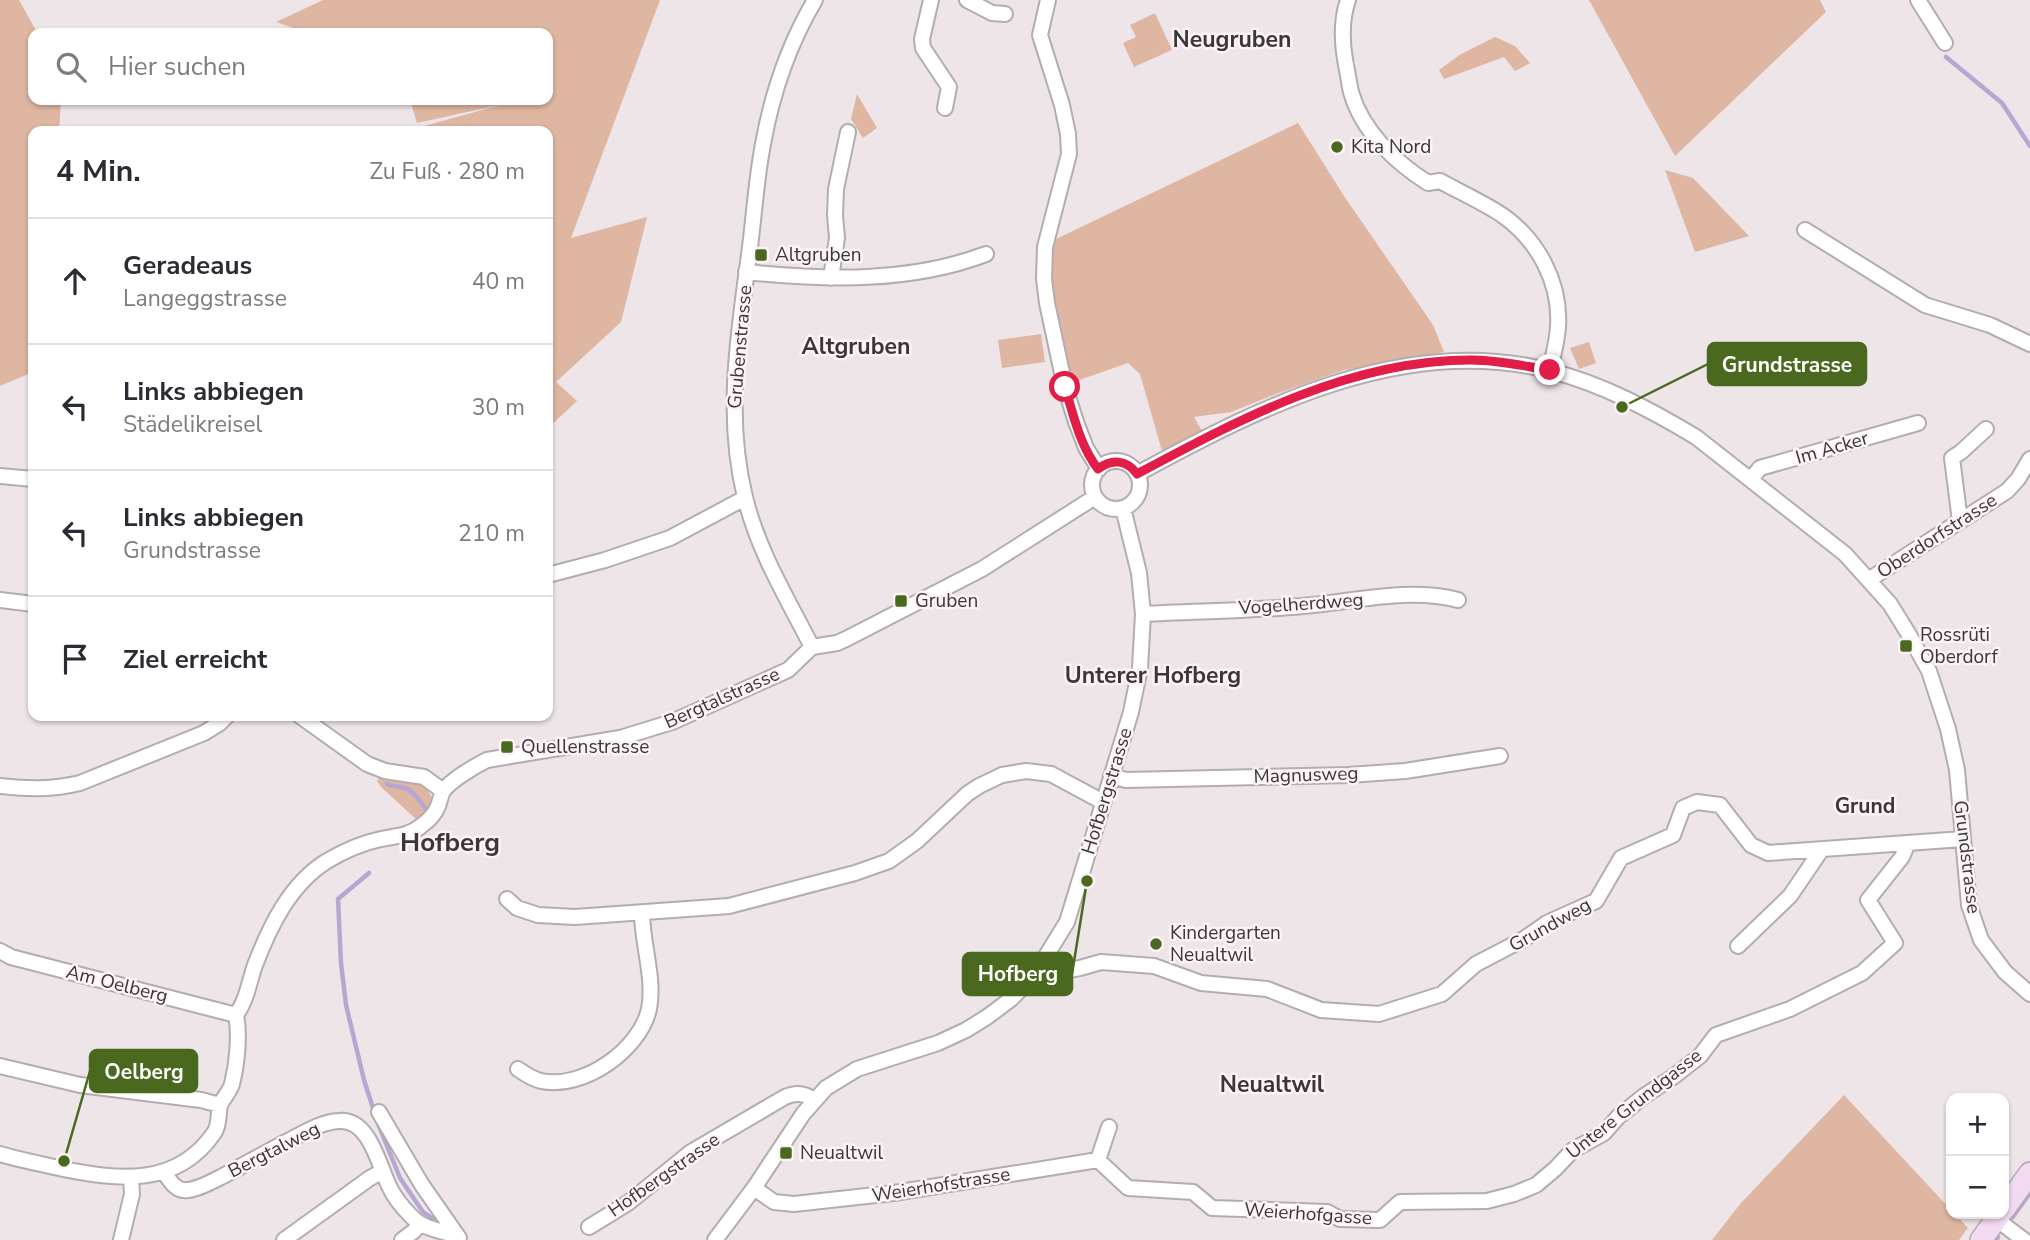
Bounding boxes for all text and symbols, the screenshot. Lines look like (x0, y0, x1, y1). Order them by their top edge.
district label: Neugruben (1173, 24, 1291, 55)
search box (28, 28, 553, 105)
icon: search (52, 48, 90, 86)
text: Hier suchen (108, 49, 246, 84)
place label: Kita Nord (1351, 134, 1431, 160)
marker: Kita Nord (1329, 139, 1345, 155)
text: 4 Min. (56, 151, 141, 192)
text: Zu Fuß · 280 m (369, 156, 525, 187)
place label: Altgruben (775, 242, 861, 268)
marker: Altgruben (753, 247, 769, 263)
text: Geradeaus (123, 248, 252, 283)
icon: ahead (56, 262, 94, 300)
text: 40 m (472, 266, 525, 297)
text: Langeggstrasse (123, 283, 287, 314)
street label: Grubenstrasse (722, 284, 758, 410)
district label: Altgruben (802, 331, 910, 362)
callout: Grundstrasse (1708, 343, 1866, 385)
text: Grundstrasse (1722, 351, 1852, 379)
route end (1534, 354, 1565, 385)
route start (1049, 371, 1080, 402)
text: Links abbiegen (123, 374, 304, 409)
icon: left (56, 388, 94, 426)
text: 30 m (472, 392, 525, 423)
text: Städelikreisel (123, 409, 262, 440)
street label: Im Acker (1792, 425, 1872, 471)
street label: Oberdorfstrasse (1872, 487, 2002, 585)
text: Links abbiegen (123, 500, 304, 535)
icon: left (56, 514, 94, 552)
text: 210 m (458, 518, 525, 549)
text: Grundstrasse (123, 535, 261, 566)
street label: Vogelherdweg (1237, 587, 1364, 621)
place label: Gruben (915, 588, 978, 614)
marker: Gruben (893, 593, 909, 609)
place label: Rossrüti Oberdorf (1920, 622, 1998, 670)
marker: Rossrüti Oberdorf (1898, 638, 1914, 654)
icon: arrive (56, 640, 94, 678)
text: Ziel erreicht (123, 642, 267, 677)
district label: Unterer Hofberg (1065, 660, 1241, 691)
street label: Bergtalstrasse (660, 661, 784, 735)
street label: Hofbergstrasse (1075, 725, 1139, 857)
place label: Quellenstrasse (521, 734, 649, 760)
marker: Quellenstrasse (499, 739, 515, 755)
street label: Magnusweg (1253, 760, 1359, 790)
district label: Grund (1835, 792, 1895, 820)
street label: Grundstrasse (1947, 799, 1987, 915)
district label: Hofberg (400, 825, 500, 860)
street label: Grundweg (1504, 892, 1596, 958)
place label: Kindergarten Neualtwil (1170, 920, 1281, 968)
marker: Kindergarten Neualtwil (1148, 936, 1164, 952)
callout: Hofberg (963, 953, 1072, 995)
street label: Am Oelberg (63, 959, 171, 1009)
text: Hofberg (978, 960, 1058, 988)
street label: Untere Grundgasse (1561, 1043, 1707, 1165)
callout: Oelberg (90, 1050, 197, 1092)
text: Oelberg (104, 1058, 184, 1086)
district label: Neualtwil (1220, 1069, 1325, 1100)
map controls (1946, 1093, 2009, 1219)
button: + (1946, 1093, 2009, 1156)
street label: Bergtalweg (224, 1116, 324, 1184)
street label: Hofbergstrasse (603, 1127, 725, 1223)
place label: Neualtwil (800, 1140, 884, 1166)
marker: Neualtwil (778, 1145, 794, 1161)
button: − (1946, 1156, 2009, 1219)
street label: Weierhofstrasse (870, 1161, 1012, 1209)
street label: Weierhofgasse (1243, 1197, 1373, 1231)

